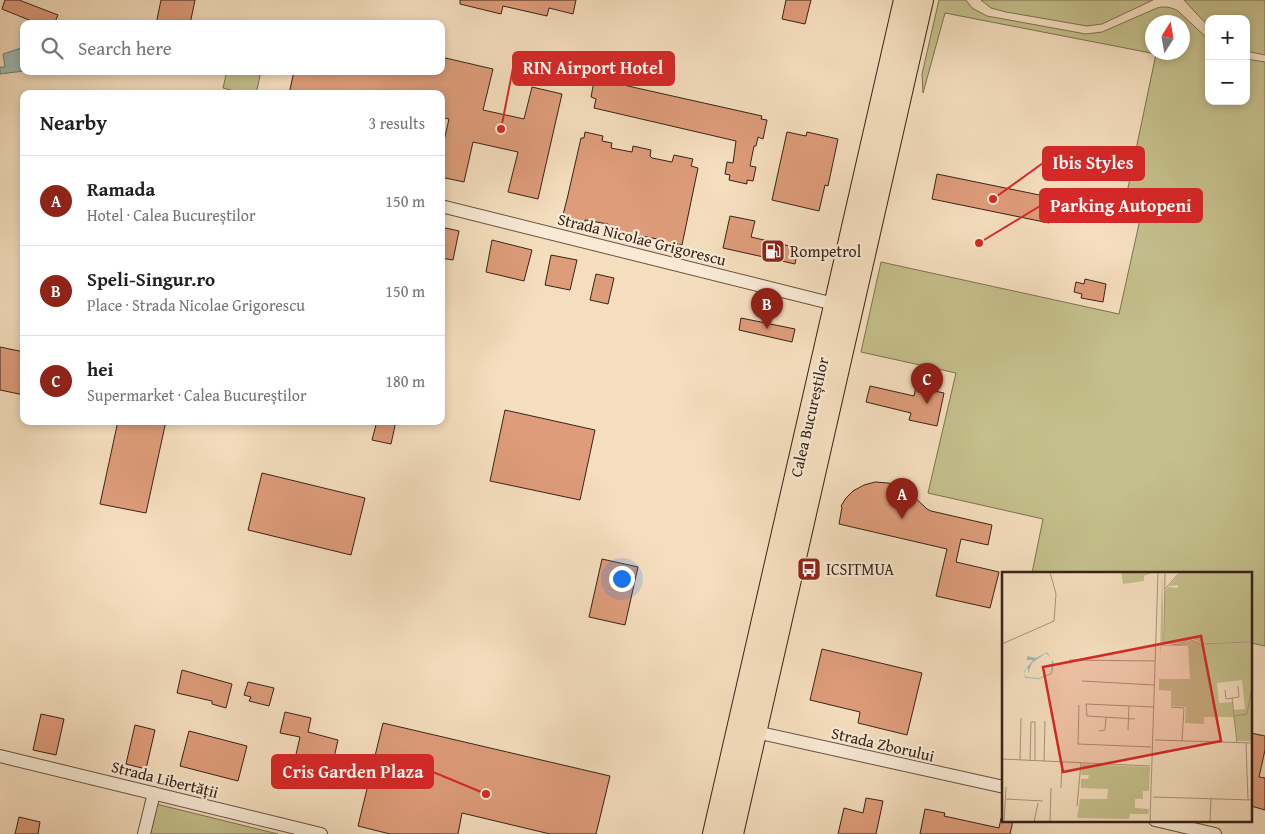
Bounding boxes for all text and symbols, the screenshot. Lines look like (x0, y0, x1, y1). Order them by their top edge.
north arrow (1145, 15, 1190, 60)
map controls (1205, 15, 1250, 105)
button: + (1205, 15, 1250, 60)
search box (20, 20, 445, 75)
icon: search (38, 34, 66, 62)
text: Search here (78, 34, 172, 62)
callout: RIN Airport Hotel (513, 52, 674, 85)
text: RIN Airport Hotel (523, 54, 664, 81)
button: − (1205, 60, 1250, 105)
text: Nearby (40, 107, 107, 138)
text: 3 results (368, 111, 425, 135)
callout: Ibis Styles (1043, 147, 1144, 180)
text: Ibis Styles (1053, 149, 1134, 176)
text: Ramada (87, 175, 155, 203)
text: A (51, 189, 61, 213)
text: 150 m (385, 189, 425, 213)
callout: Parking Autopeni (1040, 189, 1202, 222)
text: Parking Autopeni (1050, 192, 1192, 219)
text: Hotel · Calea Bucureștilor (87, 203, 256, 227)
street label: Strada Nicolae Grigorescu (555, 206, 729, 272)
fuel station icon: Rompetrol (760, 238, 786, 264)
place label: Rompetrol (790, 239, 862, 263)
text: Speli-Singur.ro (87, 265, 215, 293)
text: B (51, 279, 61, 303)
text: 150 m (385, 279, 425, 303)
pin: B (751, 288, 783, 329)
text: Place · Strada Nicolae Grigorescu (87, 293, 305, 317)
street label: Calea Bucureștilor (784, 354, 835, 479)
text: hei (87, 355, 113, 383)
pin: C (911, 363, 943, 404)
text: C (51, 369, 61, 393)
text: 180 m (385, 369, 425, 393)
text: Supermarket · Calea Bucureștilor (87, 383, 307, 407)
pin: A (886, 478, 918, 519)
bus stop icon: ICSITMUA (796, 556, 822, 582)
place label: ICSITMUA (826, 557, 894, 581)
your location (609, 566, 635, 592)
inset map (1002, 572, 1252, 822)
street label: Strada Zborului (829, 721, 937, 768)
street label: Strada Libertății (109, 754, 222, 804)
callout: Cris Garden Plaza (272, 755, 433, 788)
text: Cris Garden Plaza (283, 758, 424, 785)

